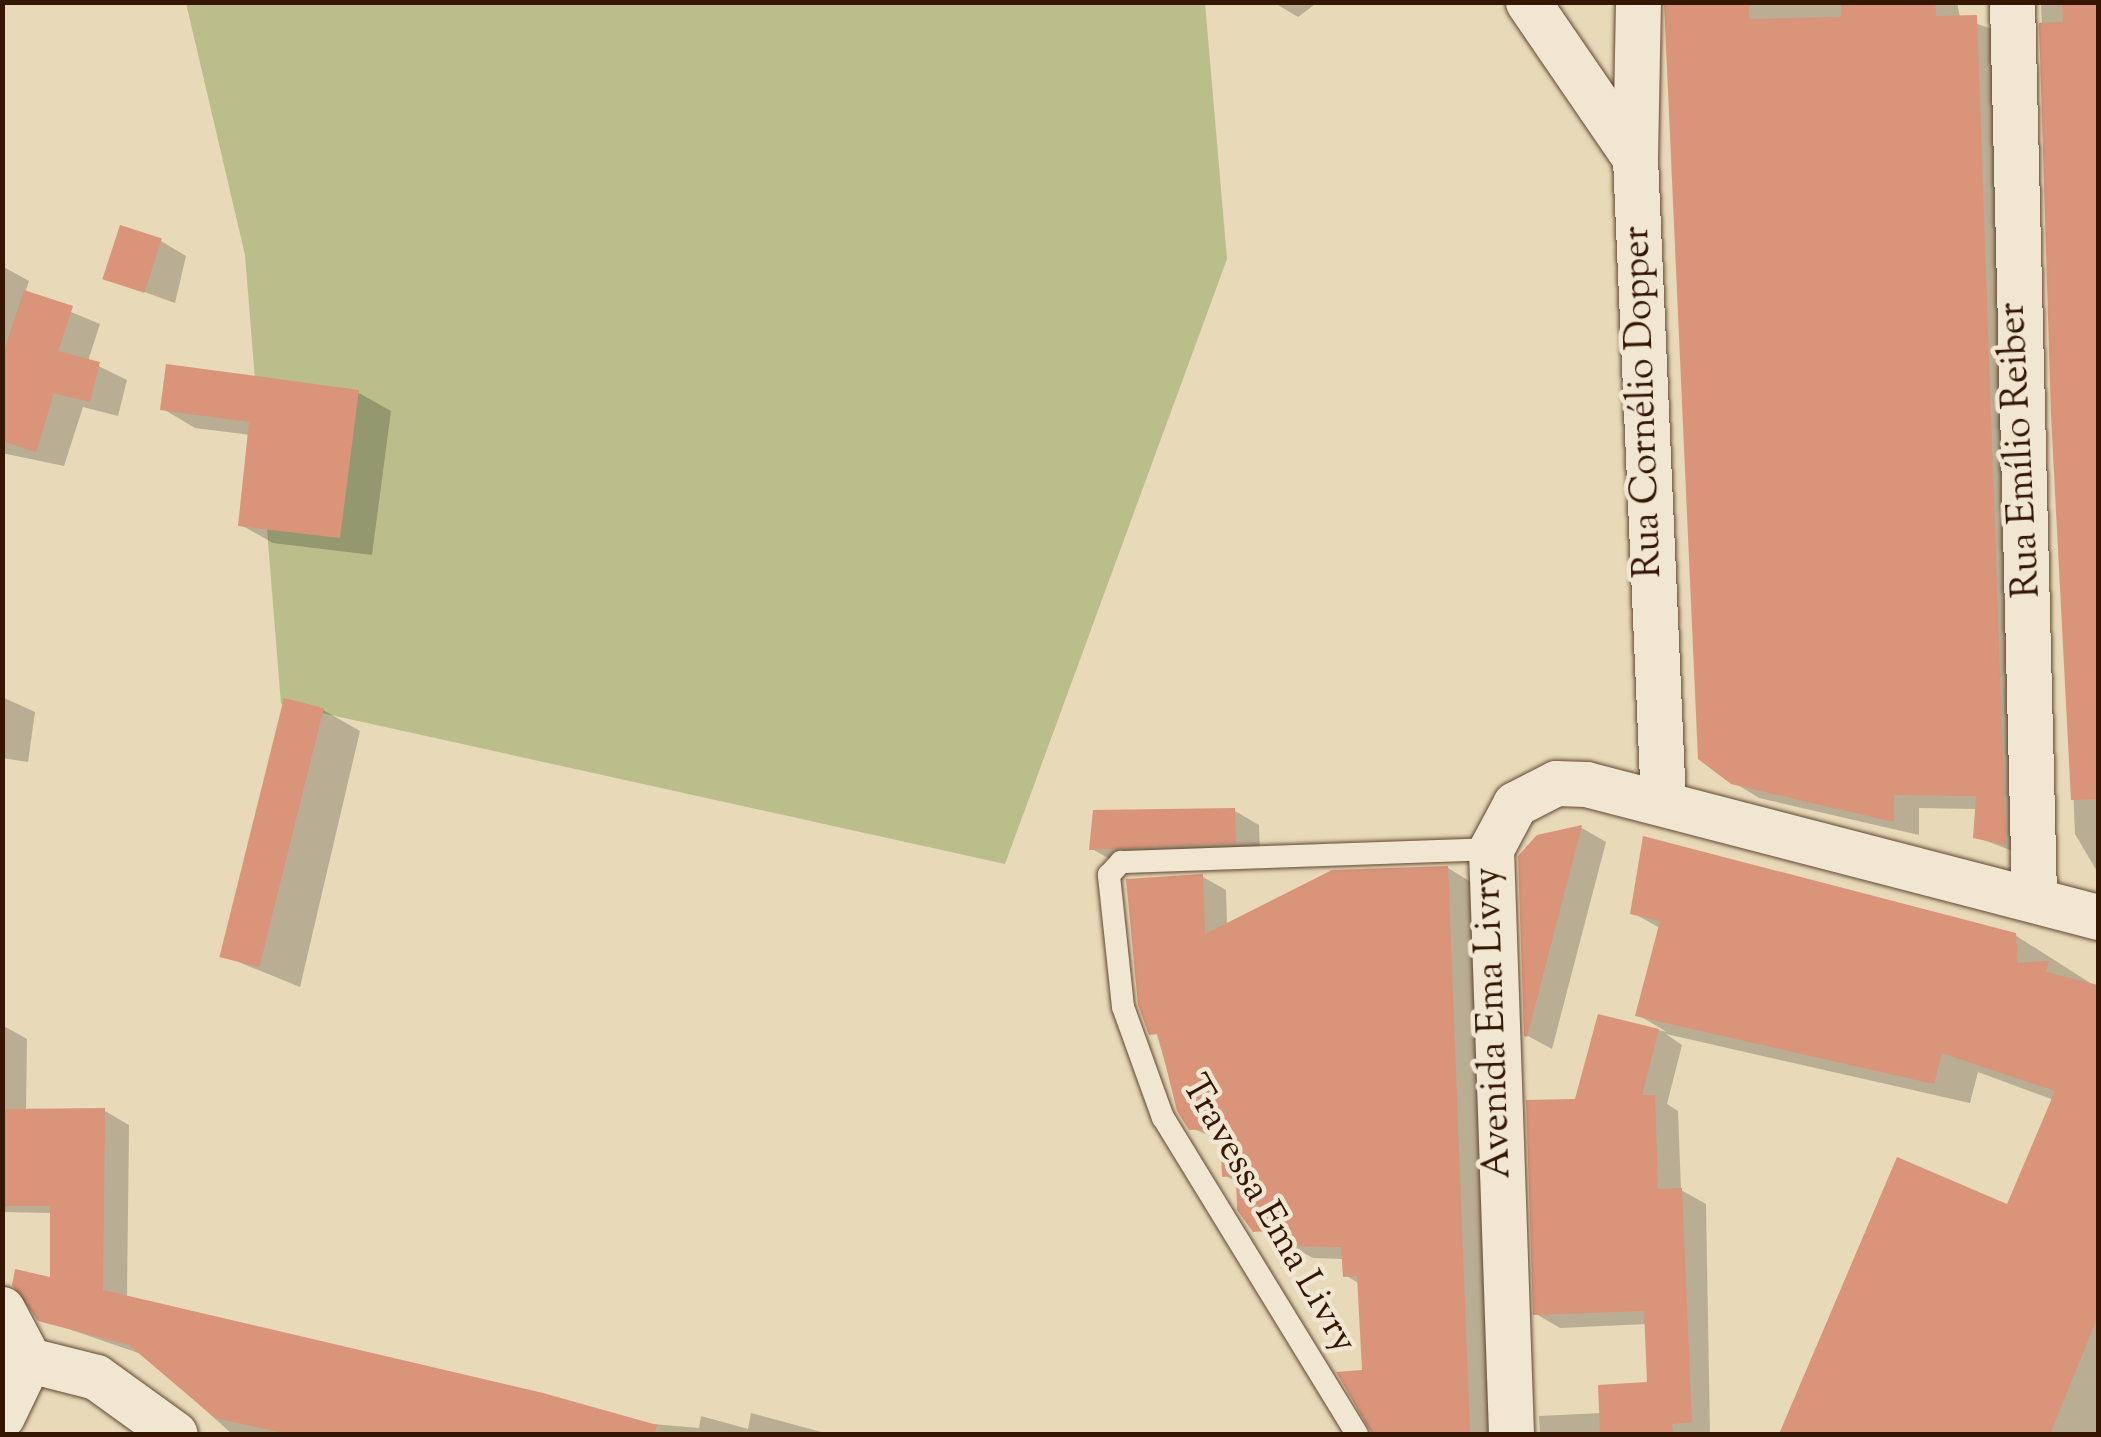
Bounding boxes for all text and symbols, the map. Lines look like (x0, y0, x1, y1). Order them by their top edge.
street label: Rua Cornélio Dopper (1616, 225, 1674, 579)
street label: Rua Emílio Reiber (1991, 301, 2053, 599)
street label: Avenida Ema Livry (1467, 866, 1523, 1180)
street label: Travessa Ema Livry (1169, 1068, 1365, 1362)

